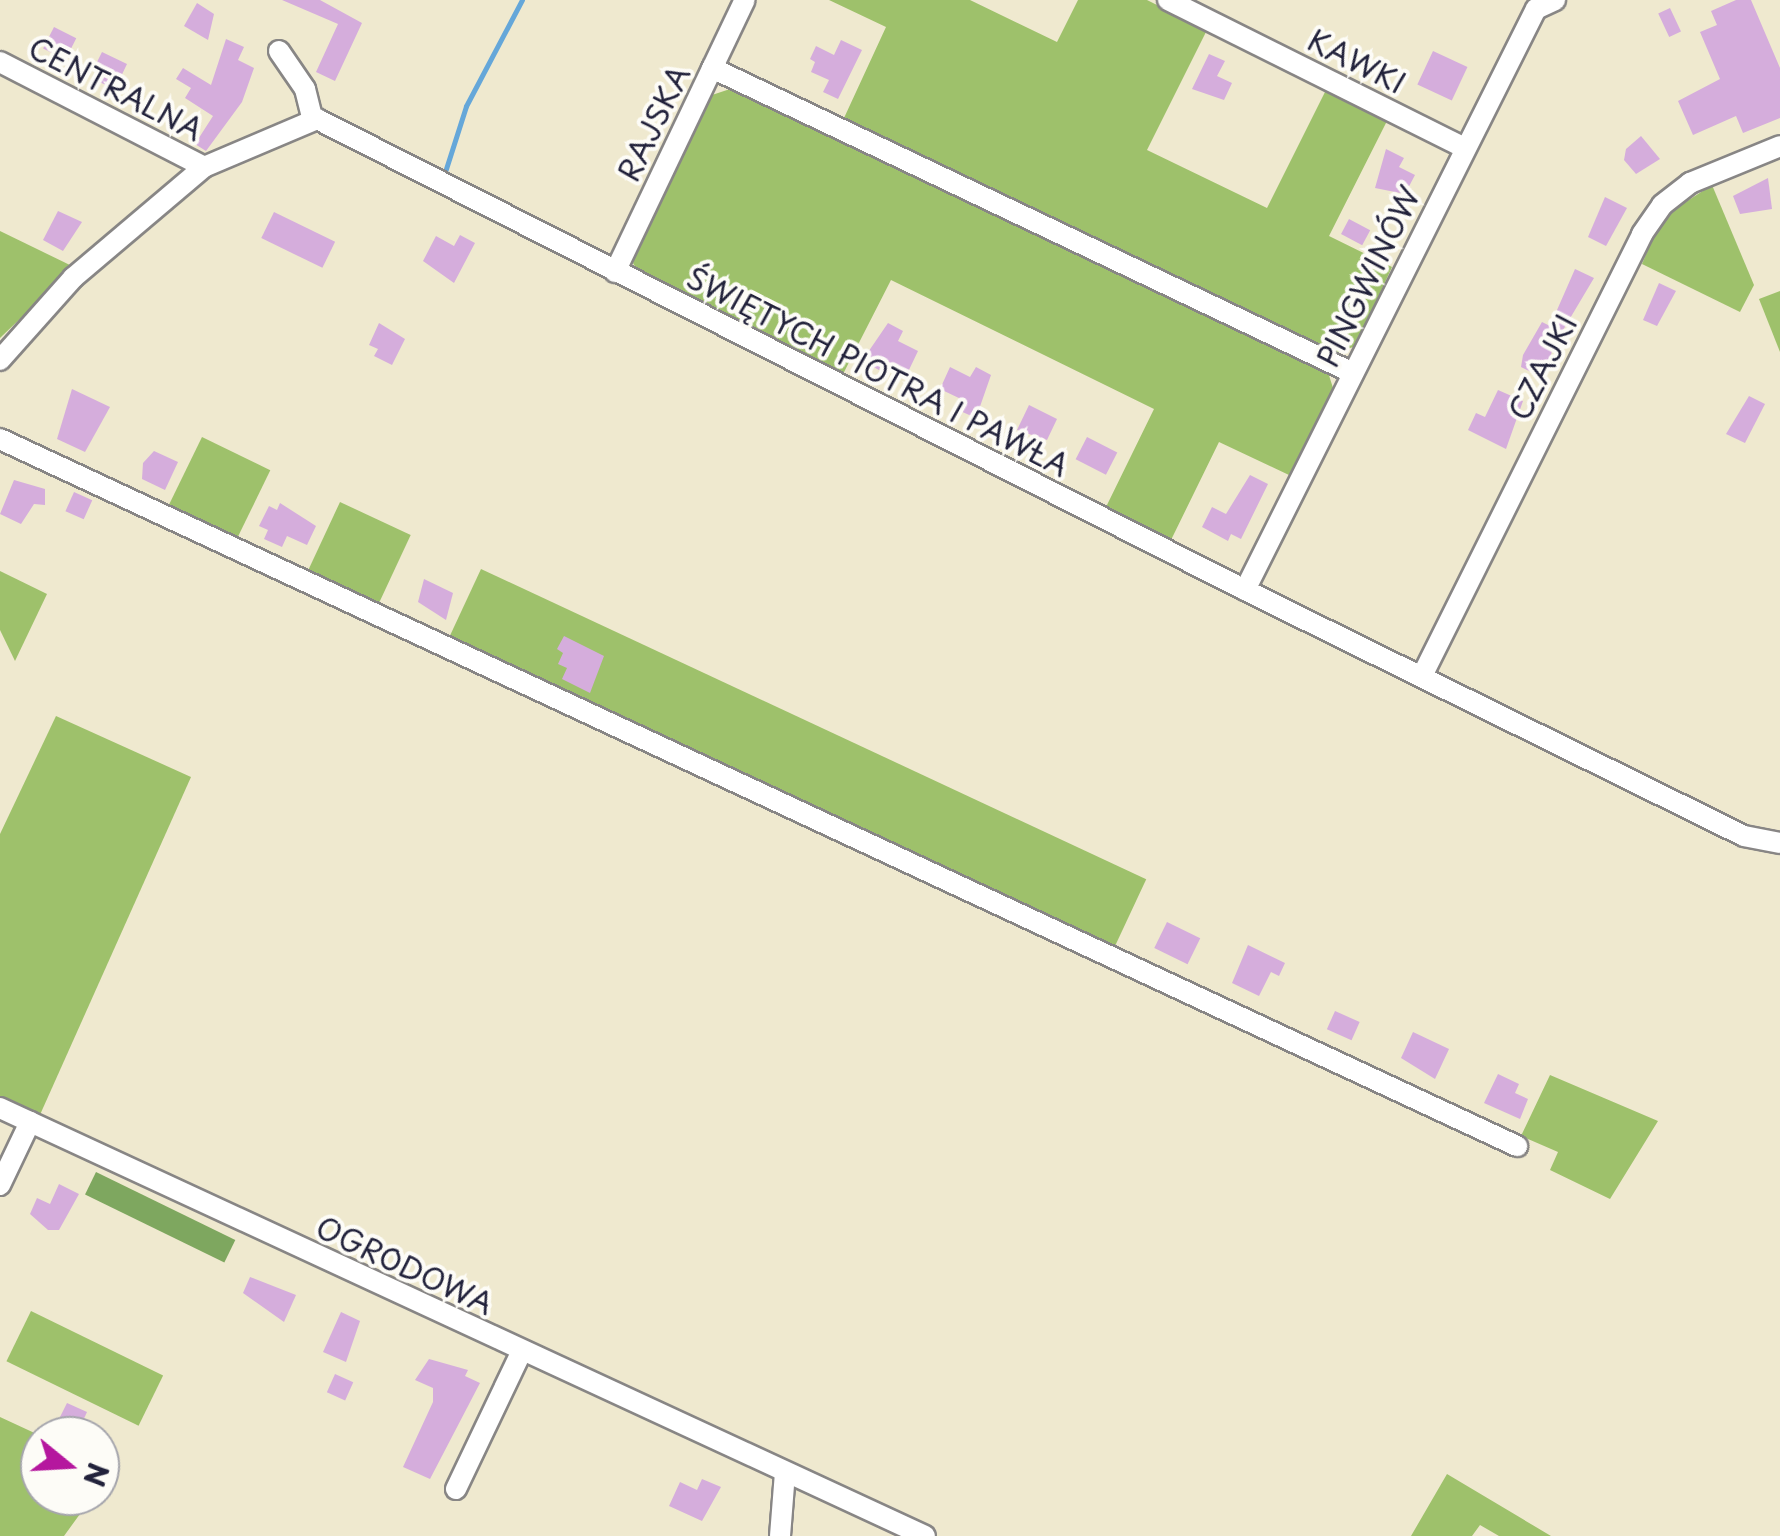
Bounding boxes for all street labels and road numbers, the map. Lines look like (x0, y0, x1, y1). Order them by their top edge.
street label: KAWKI (1302, 21, 1412, 101)
street label: CENTRALNA (23, 29, 209, 147)
street label: RAJSKA (610, 59, 696, 187)
street label: PINGWINÓW (1309, 180, 1427, 372)
street label: ŚWIĘTYCH PIOTRA I PAWŁA (681, 259, 1075, 483)
street label: CZAJKI (1500, 308, 1584, 426)
street label: OGRODOWA (311, 1208, 499, 1322)

